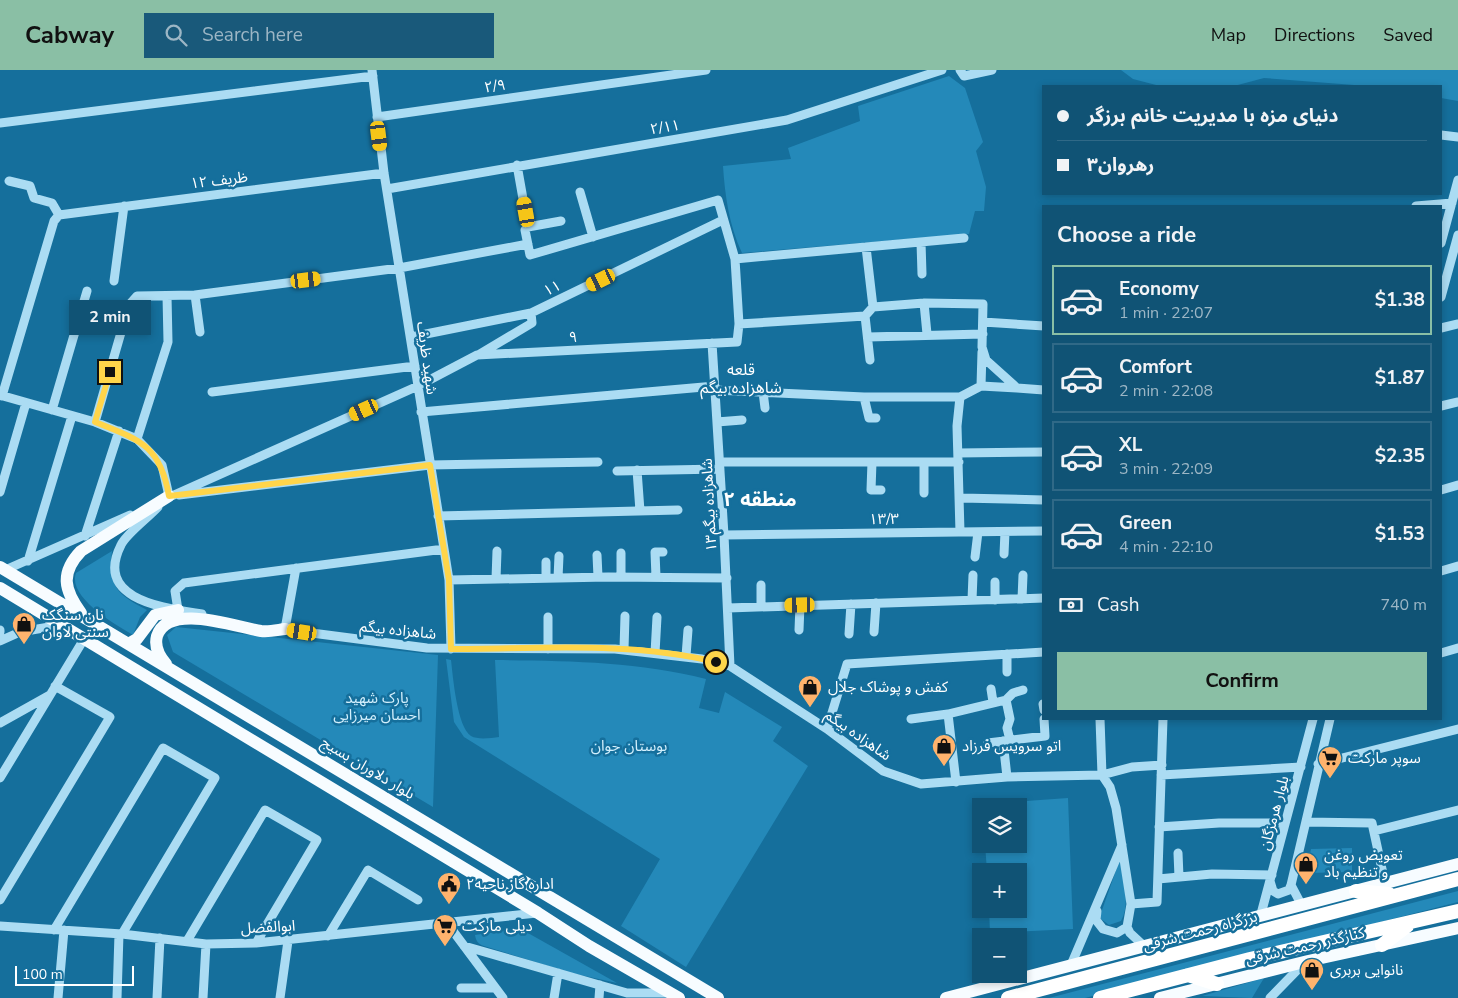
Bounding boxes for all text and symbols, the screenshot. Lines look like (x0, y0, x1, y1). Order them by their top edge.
search box (144, 13, 494, 58)
text: Cabway (25, 19, 114, 51)
icon: search (162, 21, 190, 49)
text: Search here (202, 22, 303, 48)
text: Map (1211, 23, 1246, 47)
text: Directions (1274, 23, 1355, 47)
text: Saved (1383, 23, 1433, 47)
street label: ۲/۹ (483, 75, 507, 97)
text: دنیای مزه با مدیریت خانم برزگر (1087, 103, 1338, 129)
street label: ۲/۱۱ (649, 115, 681, 139)
car (369, 120, 388, 152)
text: رهروان۳ (1087, 152, 1154, 178)
street label: ظریف ۱۲ (189, 167, 249, 193)
car (516, 196, 535, 228)
text: Choose a ride (1057, 220, 1196, 250)
car (584, 267, 617, 293)
car (290, 271, 321, 289)
street label: ۱۱ (540, 275, 564, 301)
text: Economy (1119, 276, 1199, 302)
icon: car (1059, 278, 1104, 323)
text: $1.38 (1375, 287, 1425, 313)
callout: 2 min (69, 300, 151, 334)
text: 1 min · 22:07 (1119, 302, 1213, 324)
text: 2 min (89, 306, 131, 328)
street label: شهید ظریف (412, 320, 442, 396)
street label: ۹ (568, 327, 578, 347)
text: Comfort (1119, 354, 1192, 380)
icon: car (1059, 356, 1104, 401)
district label: قلعه شاهزاده بیگم (700, 359, 782, 400)
route end (99, 361, 121, 383)
text: $1.87 (1375, 365, 1425, 391)
text: 2 min · 22:08 (1119, 380, 1213, 402)
car (347, 397, 380, 423)
text: XL (1119, 432, 1142, 458)
icon: car (1059, 434, 1104, 479)
text: $2.35 (1375, 443, 1425, 469)
street label: شاهزاده بیگم۱۳ (697, 457, 722, 552)
text: 3 min · 22:09 (1119, 458, 1213, 480)
district label: منطقه ۲ (723, 486, 797, 513)
street label: ۱۳/۳ (869, 509, 900, 529)
text: Green (1119, 510, 1172, 536)
icon: car (1059, 512, 1104, 557)
text: $1.53 (1375, 521, 1425, 547)
text: 4 min · 22:10 (1119, 536, 1213, 558)
icon: cash (1057, 591, 1085, 619)
text: Cash (1097, 592, 1139, 618)
text: 740 m (1380, 594, 1427, 616)
car (784, 597, 815, 613)
place label: نان سنگک سنتی لاوان (42, 605, 109, 642)
shop icon: نان سنگک سنتی لاوان (11, 611, 37, 645)
street label: شاهزاده بیگم (359, 616, 437, 645)
car (286, 622, 317, 642)
route start (705, 651, 727, 673)
button: Confirm (1057, 652, 1427, 710)
shop icon: کفش و پوشاک جلال (797, 674, 823, 708)
place label: کفش و پوشاک جلال (828, 677, 949, 697)
park label: پارک شهید احسان میرزایی (333, 688, 421, 725)
street label: شاهزاده بیگم (820, 705, 895, 766)
street label: بلوار دلاوران بسیج (316, 732, 419, 806)
shop icon: اتو سرویس فرزاد (931, 733, 957, 767)
park label: بوستان جوان (591, 736, 667, 756)
place label: اتو سرویس فرزاد (962, 736, 1061, 756)
supermarket icon: سوپر مارکت (1317, 745, 1343, 779)
place label: سوپر مارکت (1348, 748, 1421, 768)
street label: بلوار هرمزگان (1254, 773, 1294, 853)
map controls (972, 798, 1027, 983)
button: layers (972, 798, 1027, 853)
place label: تعویض روغن و تنظیم باد (1324, 845, 1403, 883)
shop icon: تعویض روغن و تنظیم باد (1293, 851, 1319, 885)
button: + (972, 863, 1027, 918)
public building icon: اداره گاز ناحیه۲ (436, 871, 462, 905)
place label: اداره گاز ناحیه۲ (466, 874, 554, 894)
street label: بزرگراه رحمت شرقی (1141, 906, 1259, 956)
supermarket icon: دیلی مارکت (432, 913, 458, 947)
street label: ابوالفضل (240, 916, 296, 938)
place label: دیلی مارکت (462, 916, 533, 936)
street label: کنارگذر رحمت شرقی (1243, 922, 1367, 969)
button: − (972, 928, 1027, 983)
shop icon: نانوایی بربری (1299, 957, 1325, 991)
place label: نانوایی بربری (1330, 960, 1403, 980)
scale bar (15, 963, 134, 986)
text: 100 m (22, 965, 63, 984)

